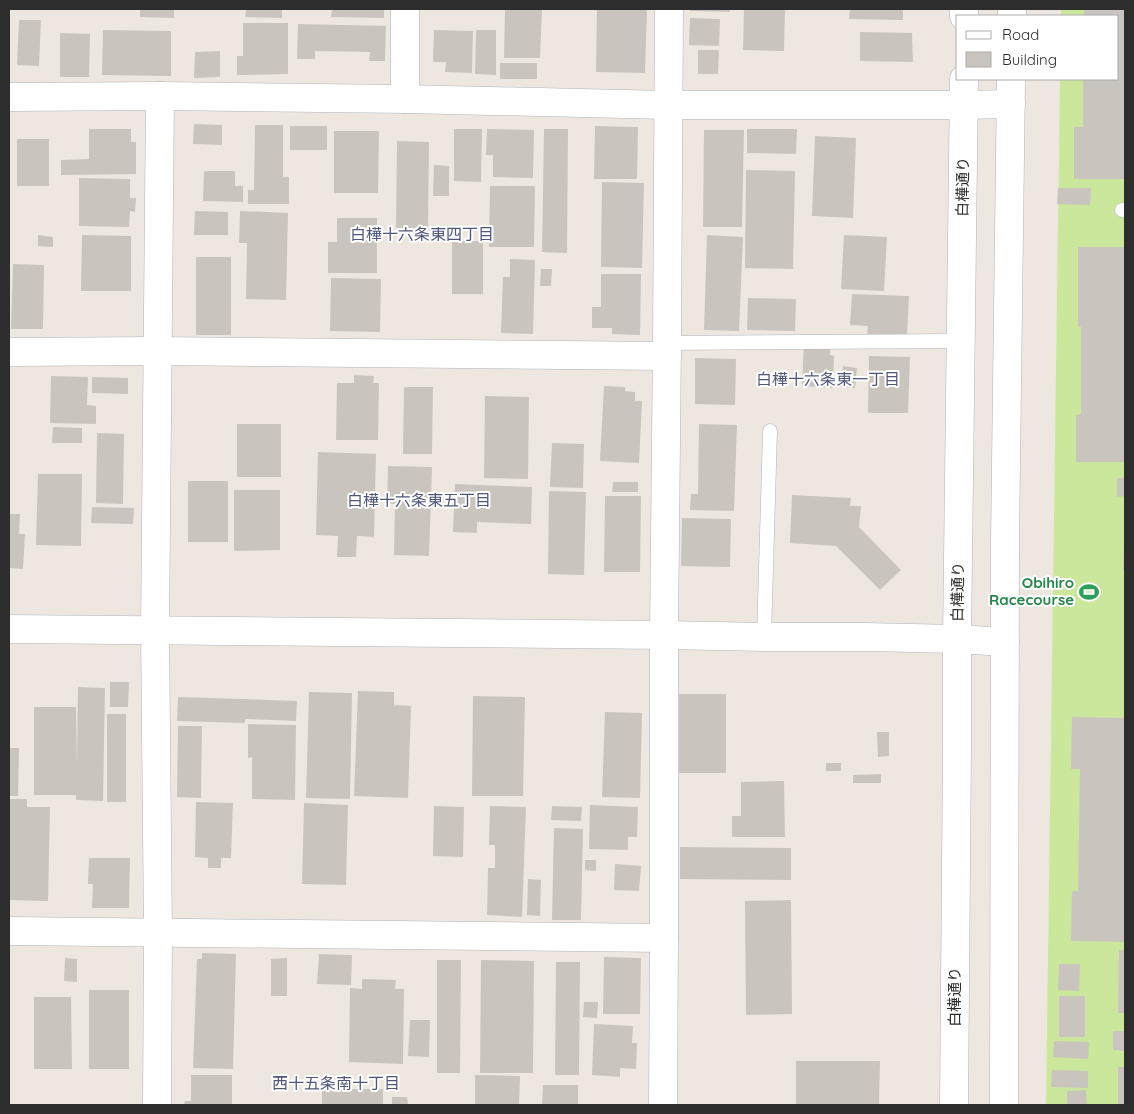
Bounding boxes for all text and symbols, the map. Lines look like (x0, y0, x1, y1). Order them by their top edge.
legend (956, 15, 1119, 80)
text: Road (1002, 25, 1039, 44)
text: Building (1002, 50, 1057, 69)
street label: 白樺通り (952, 157, 973, 217)
district label: 白樺十六条東四丁目 (350, 224, 494, 244)
district label: 白樺十六条東一丁目 (756, 369, 900, 389)
district label: 白樺十六条東五丁目 (347, 490, 491, 510)
street label: 白樺通り (947, 562, 968, 622)
place label: Obihiro Racecourse (989, 573, 1074, 609)
sports icon: Obihiro Racecourse (1078, 581, 1100, 603)
street label: 白樺通り (945, 967, 964, 1027)
district label: 西十五条南十丁目 (272, 1073, 400, 1093)

